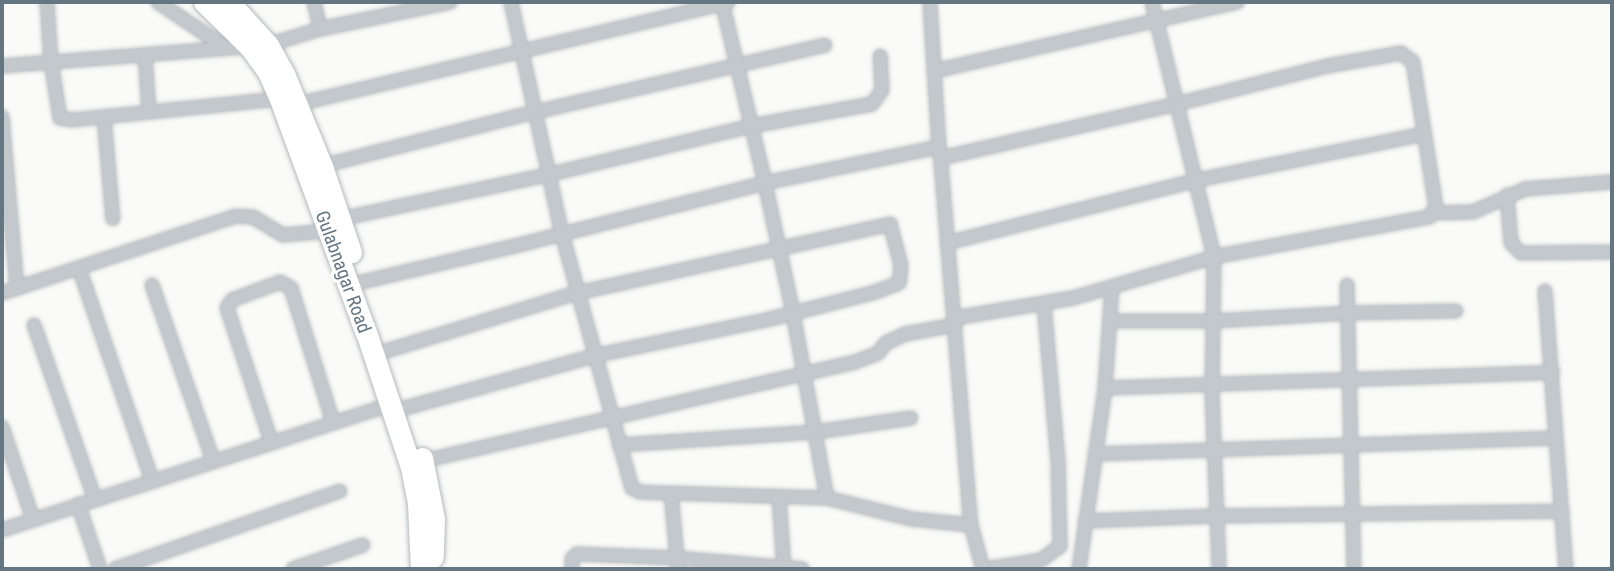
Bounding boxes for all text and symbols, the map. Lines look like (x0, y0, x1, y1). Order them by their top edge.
street label: Gulabnagar Road (310, 208, 376, 336)

